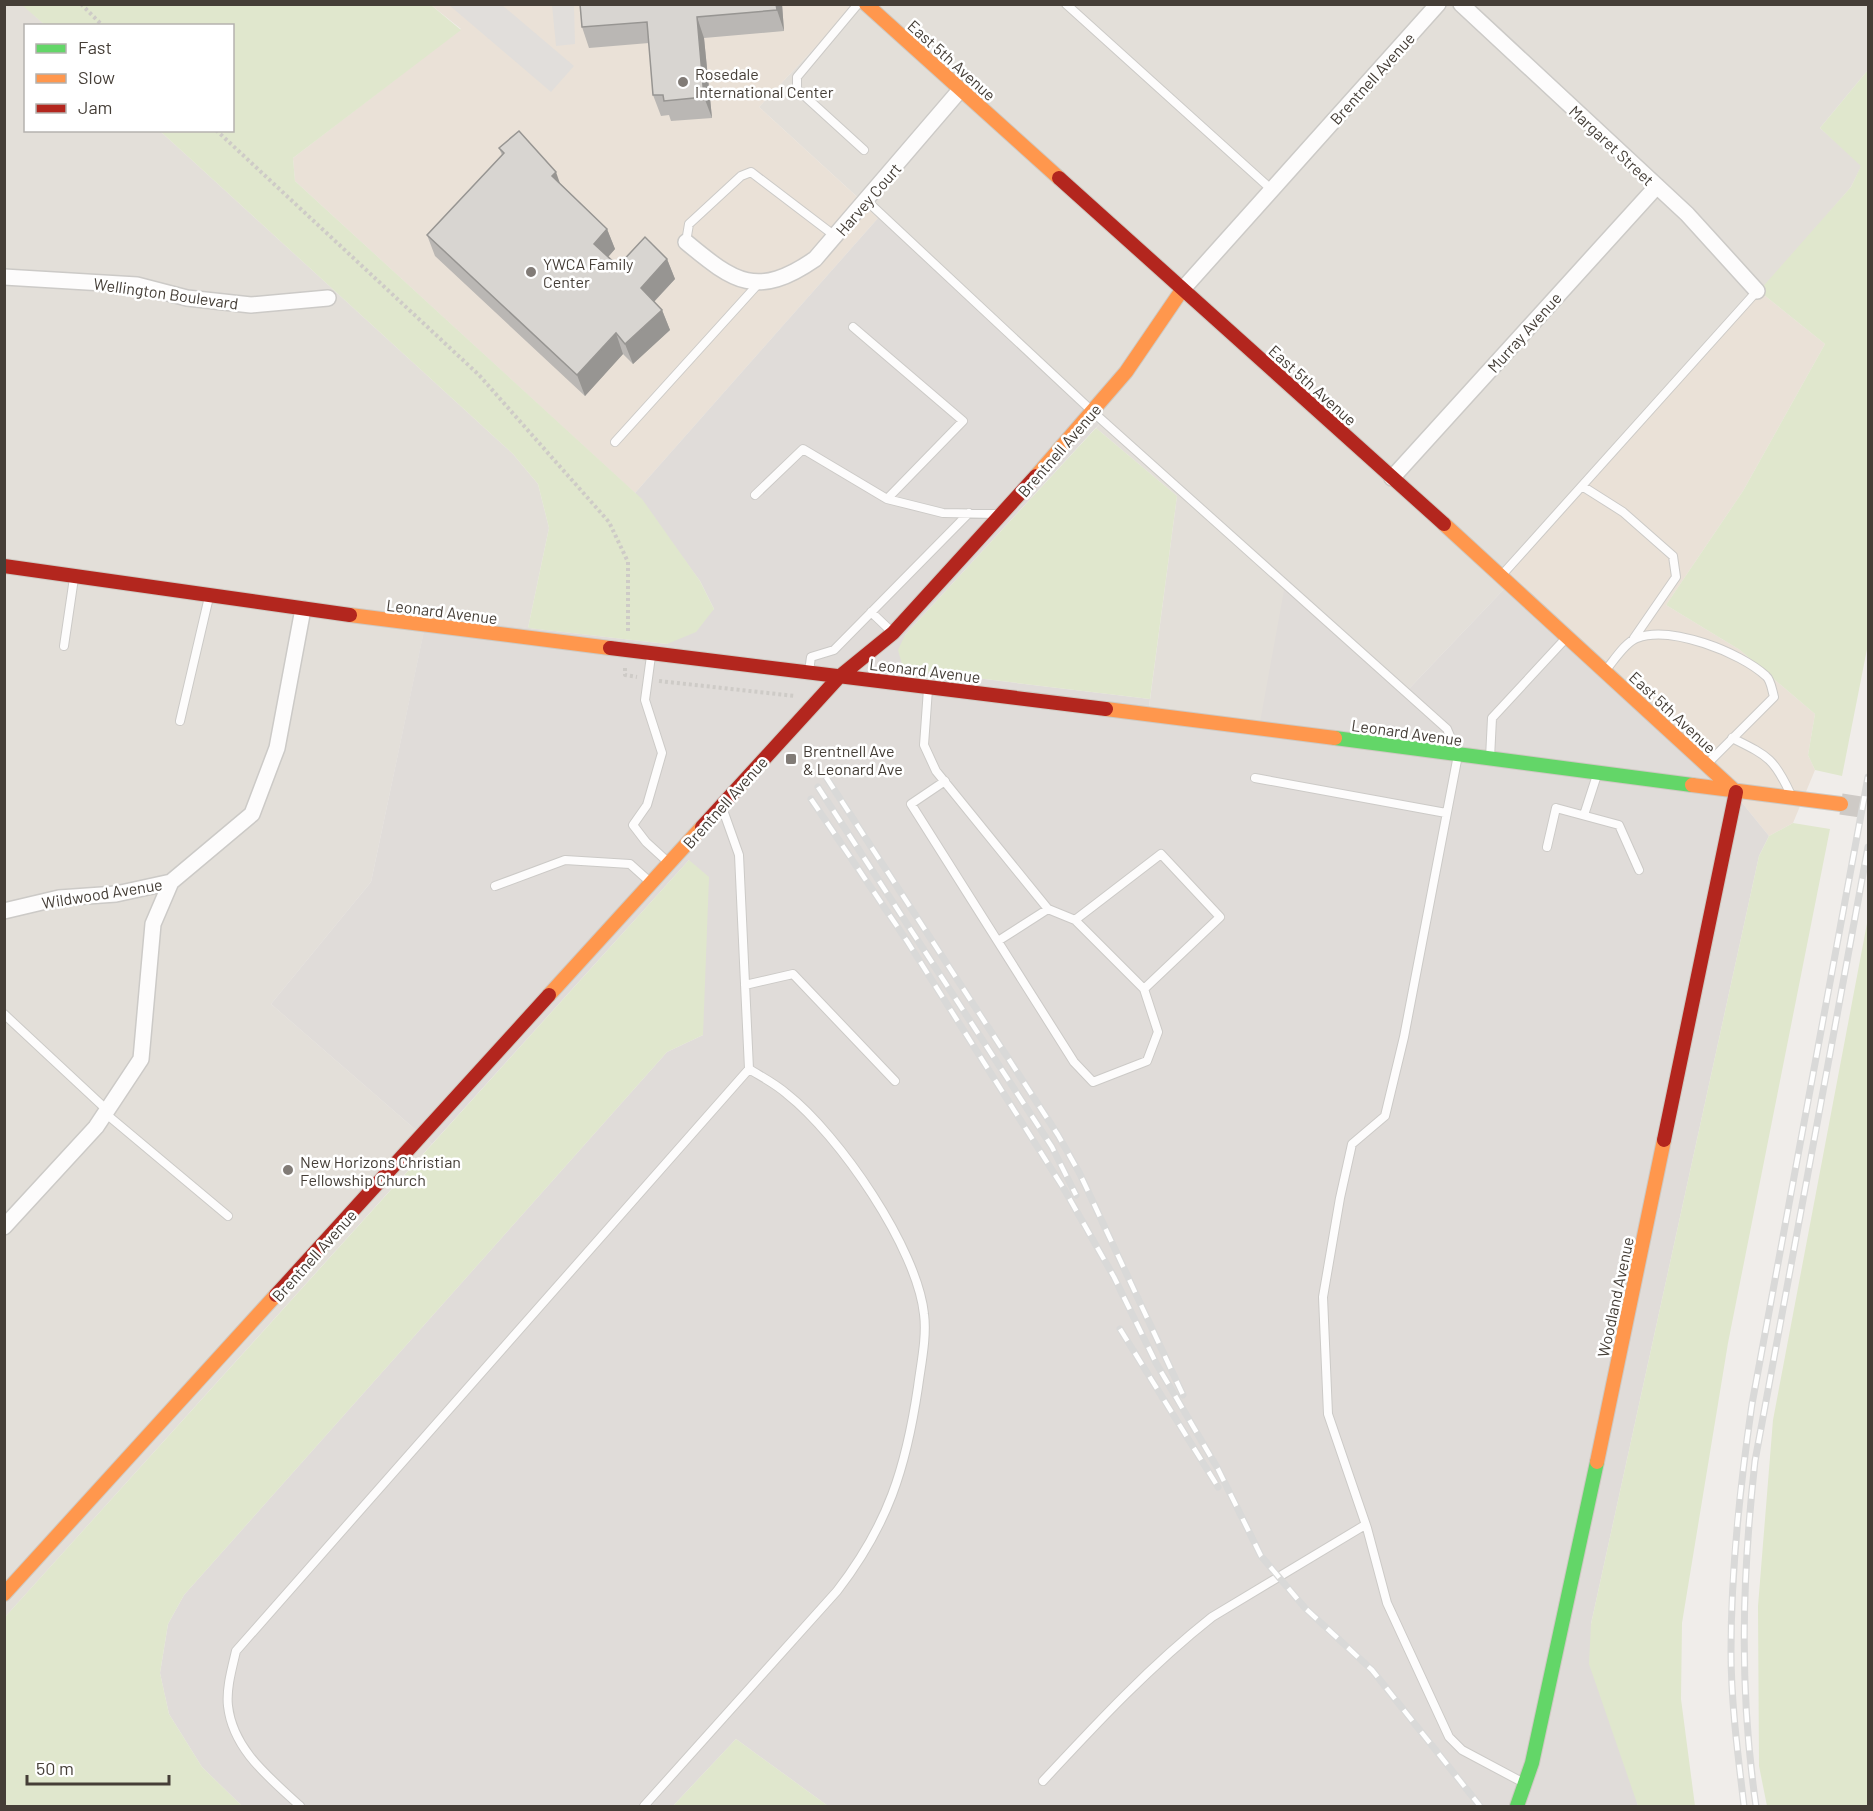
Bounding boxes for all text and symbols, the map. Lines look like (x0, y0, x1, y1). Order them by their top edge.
street label: East 5th Avenue (904, 16, 1000, 104)
legend (24, 24, 234, 132)
street label: Brentnell Avenue (1326, 28, 1418, 128)
text: Fast (78, 36, 112, 58)
place label: Rosedale International Center (695, 64, 834, 101)
text: Slow (78, 66, 115, 88)
marker: Rosedale International Center (676, 75, 690, 89)
text: Jam (78, 96, 112, 118)
street label: Margaret Street (1566, 101, 1658, 189)
street label: Harvey Court (831, 159, 905, 239)
place label: YWCA Family Center (543, 254, 634, 291)
marker: YWCA Family Center (524, 265, 538, 279)
street label: Wellington Boulevard (92, 273, 240, 313)
street label: Murray Avenue (1483, 288, 1565, 376)
street label: East 5th Avenue (1265, 341, 1361, 429)
street label: Brentnell Avenue (1013, 400, 1105, 500)
street label: Leonard Avenue (385, 595, 499, 627)
street label: Leonard Avenue (868, 654, 982, 686)
street label: East 5th Avenue (1626, 667, 1720, 757)
street label: Leonard Avenue (1350, 715, 1464, 749)
place label: Brentnell Ave & Leonard Ave (803, 741, 903, 778)
street label: Brentnell Avenue (679, 752, 771, 852)
marker: Brentnell Ave & Leonard Ave (784, 752, 798, 766)
street label: Wildwood Avenue (40, 874, 164, 912)
place label: New Horizons Christian Fellowship Church (300, 1152, 461, 1189)
marker: New Horizons Christian Fellowship Church (281, 1163, 295, 1177)
street label: Brentnell Avenue (268, 1205, 360, 1305)
street label: Woodland Avenue (1593, 1235, 1637, 1359)
scale bar (27, 1748, 170, 1786)
text: 50 m (36, 1757, 74, 1779)

